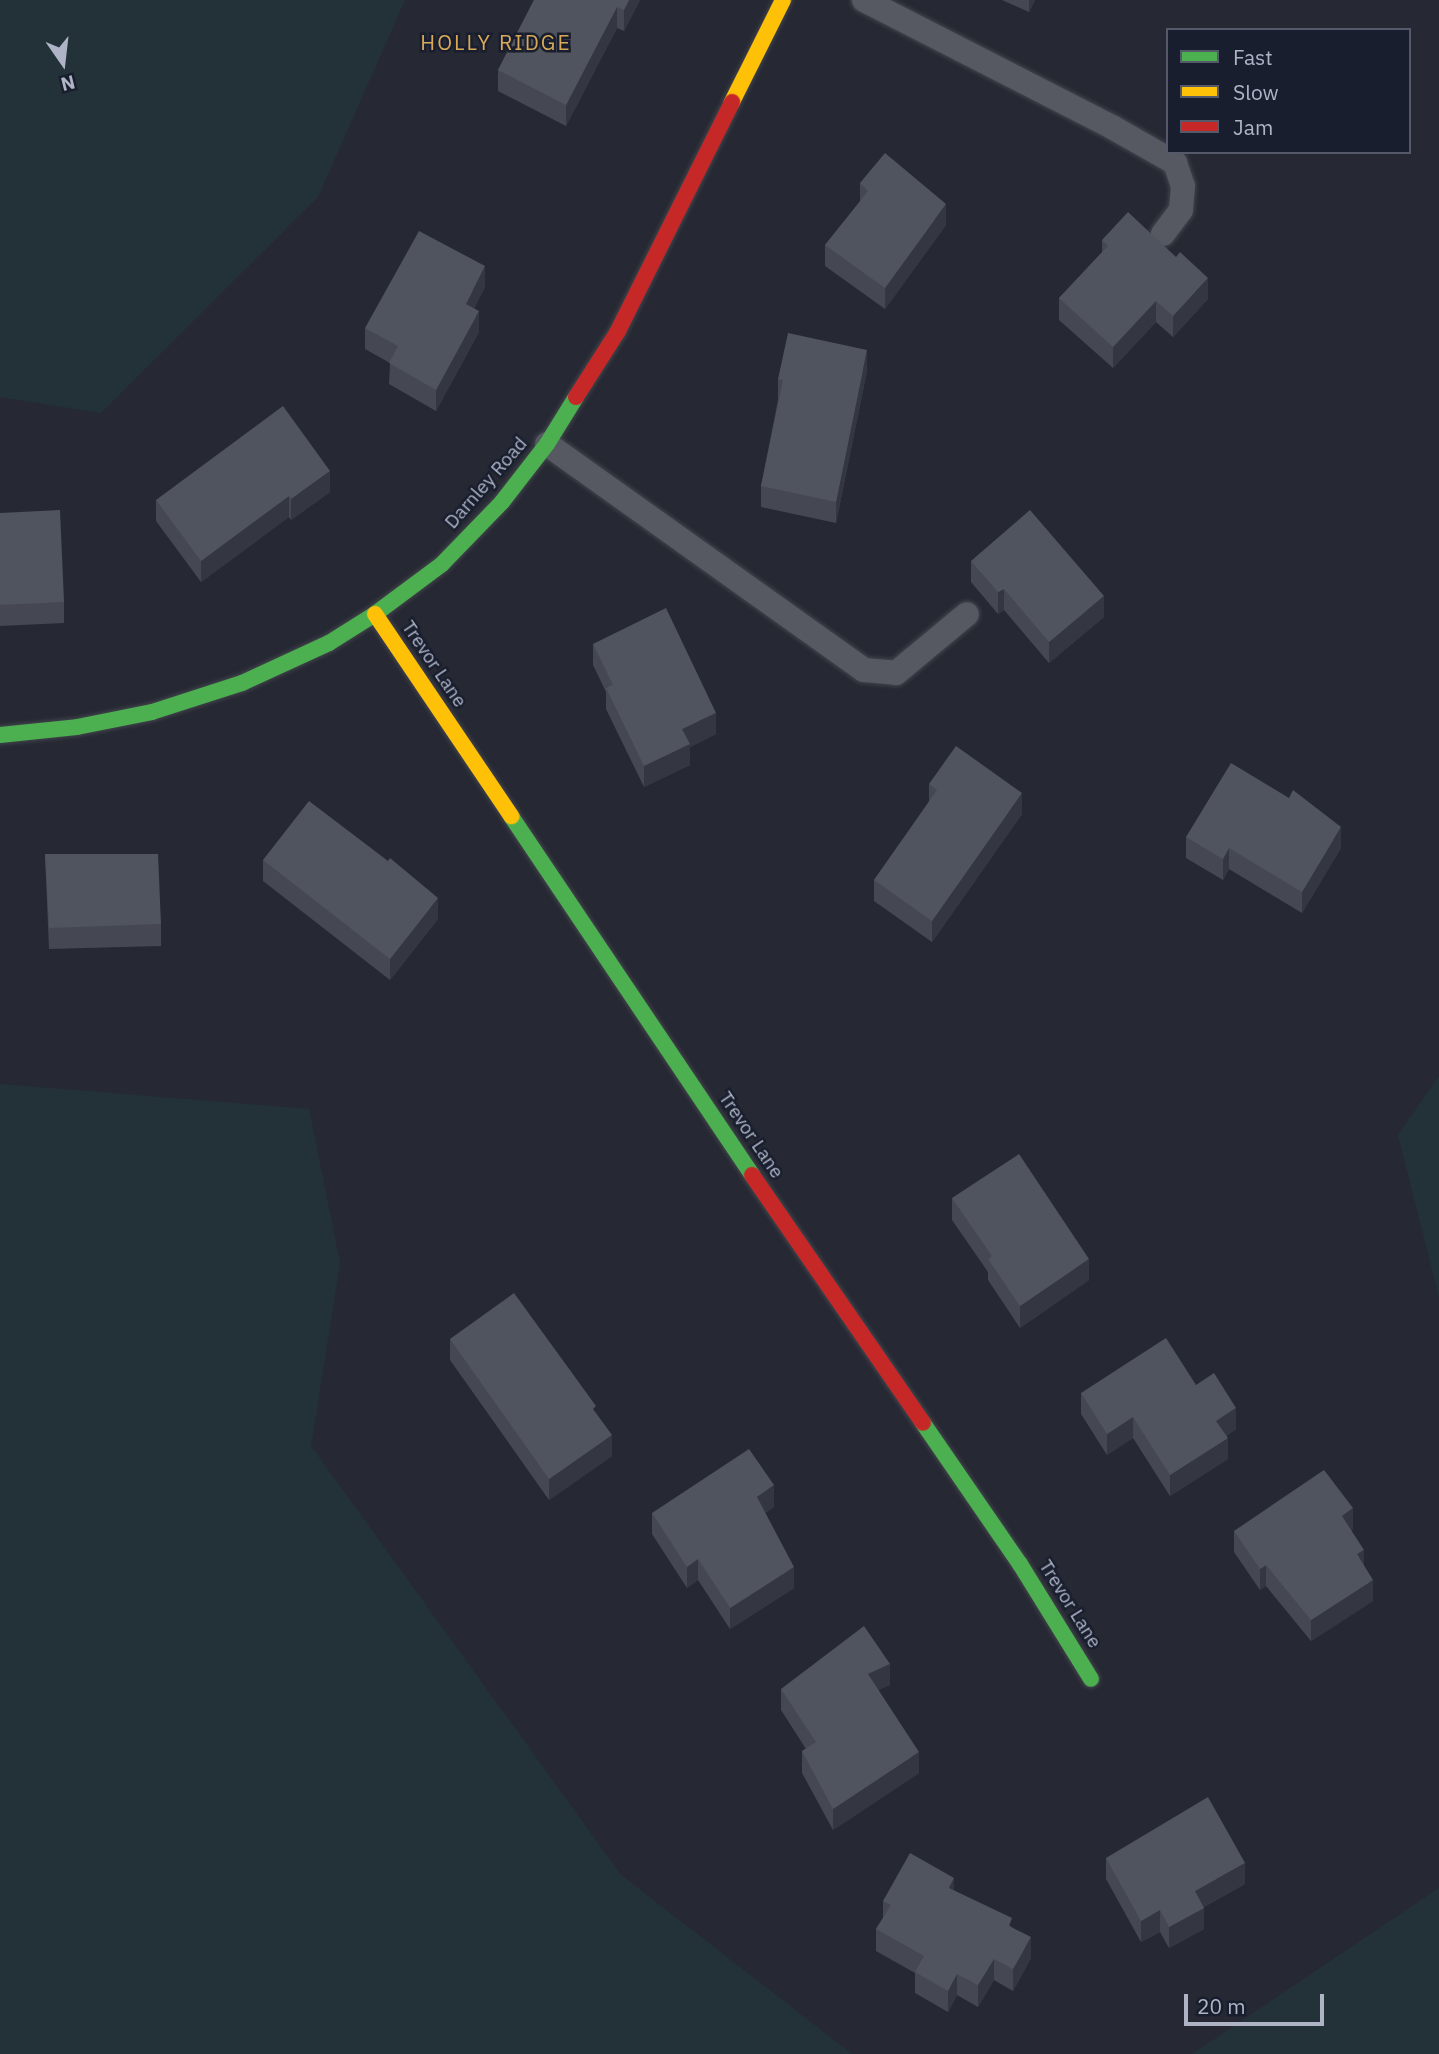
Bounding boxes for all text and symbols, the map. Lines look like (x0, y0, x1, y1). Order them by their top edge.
north arrow (28, 28, 98, 98)
legend (1166, 28, 1411, 154)
district label: HOLLY RIDGE (422, 29, 570, 55)
text: Fast (1233, 43, 1273, 71)
text: N (59, 70, 78, 97)
text: Slow (1233, 78, 1279, 106)
text: Jam (1233, 113, 1273, 141)
street label: Darnley Road (440, 433, 532, 533)
street label: Trevor Lane (397, 616, 471, 712)
street label: Trevor Lane (714, 1087, 788, 1183)
street label: Trevor Lane (1034, 1556, 1106, 1652)
scale bar (1187, 1980, 1327, 2024)
text: 20 m (1197, 1992, 1246, 2020)

